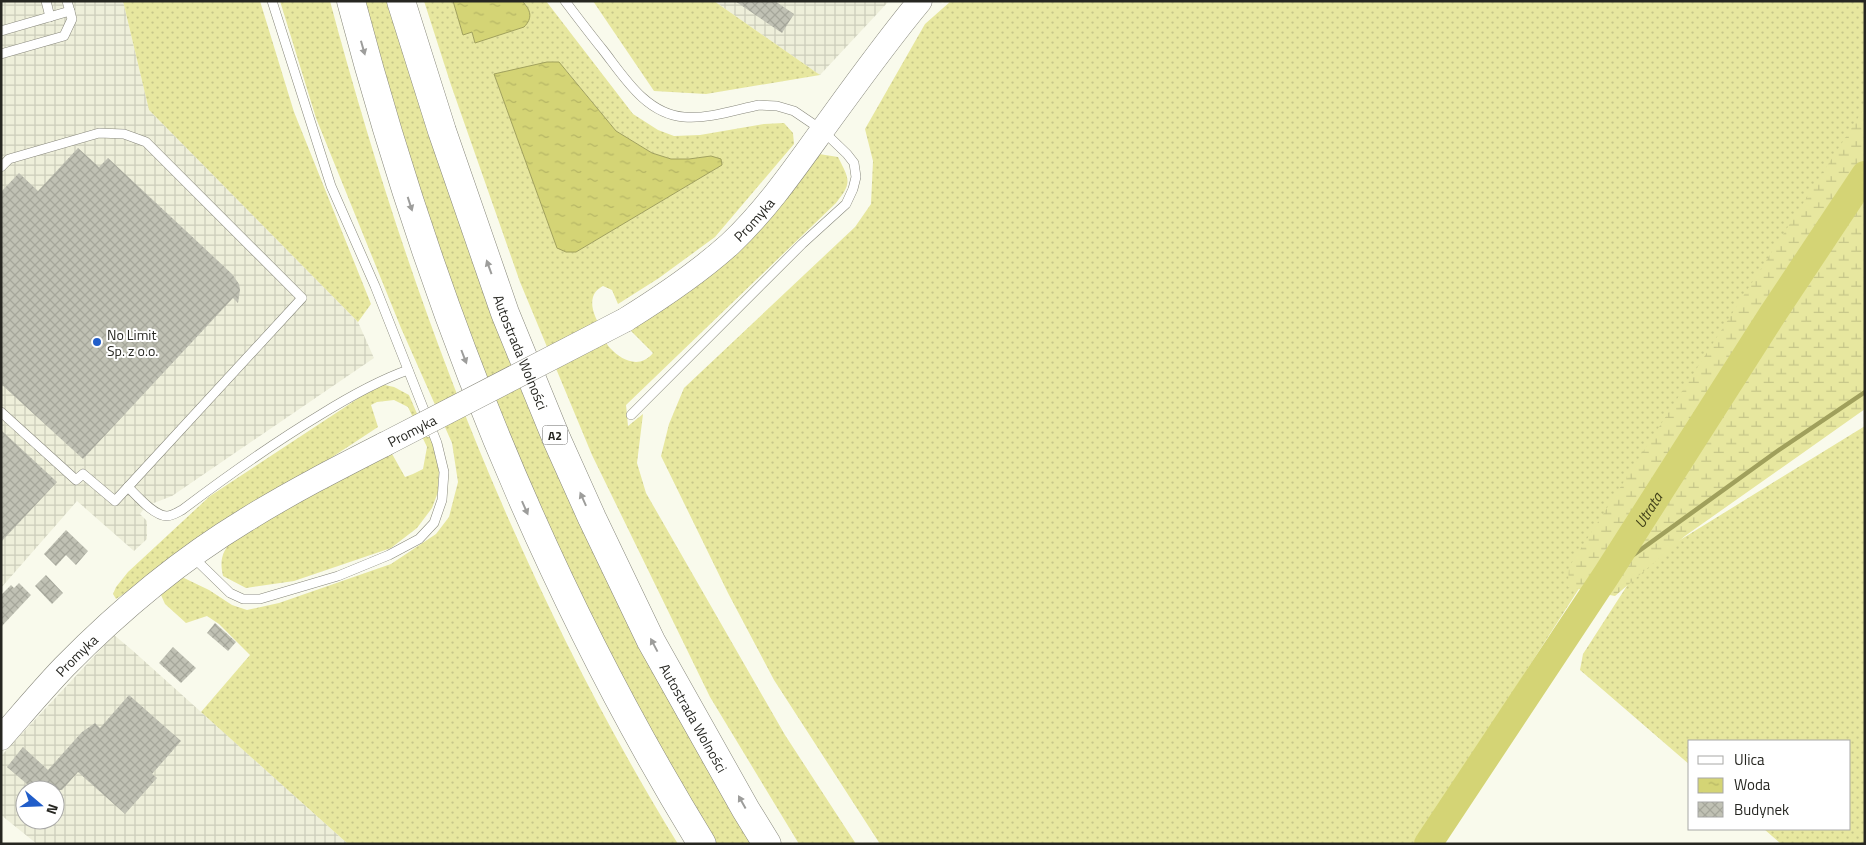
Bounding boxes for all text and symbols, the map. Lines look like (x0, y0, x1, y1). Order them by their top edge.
one-way arrow (360, 41, 368, 56)
street label: Promyka (728, 193, 779, 246)
one-way arrow (406, 197, 414, 212)
one-way arrow (485, 260, 492, 275)
street label: Autostrada Wolności (489, 292, 554, 413)
place label: No Limit Sp. z o.o. (107, 324, 158, 361)
marker: No Limit Sp. z o.o. (91, 336, 103, 348)
one-way arrow (460, 350, 468, 365)
street label: Promyka (384, 409, 440, 452)
road number: A2 (542, 426, 568, 444)
water label: Utrata (1628, 486, 1669, 532)
one-way arrow (579, 492, 587, 506)
one-way arrow (522, 501, 530, 515)
street label: Promyka (50, 629, 102, 681)
one-way arrow (650, 638, 658, 653)
street label: Autostrada Wolności (655, 659, 733, 776)
legend (1688, 740, 1851, 830)
text: Ulica (1734, 748, 1765, 771)
text: Woda (1734, 773, 1771, 796)
north arrow (15, 780, 65, 830)
one-way arrow (737, 796, 746, 809)
text: Budynek (1734, 798, 1789, 821)
text: N (41, 801, 64, 817)

